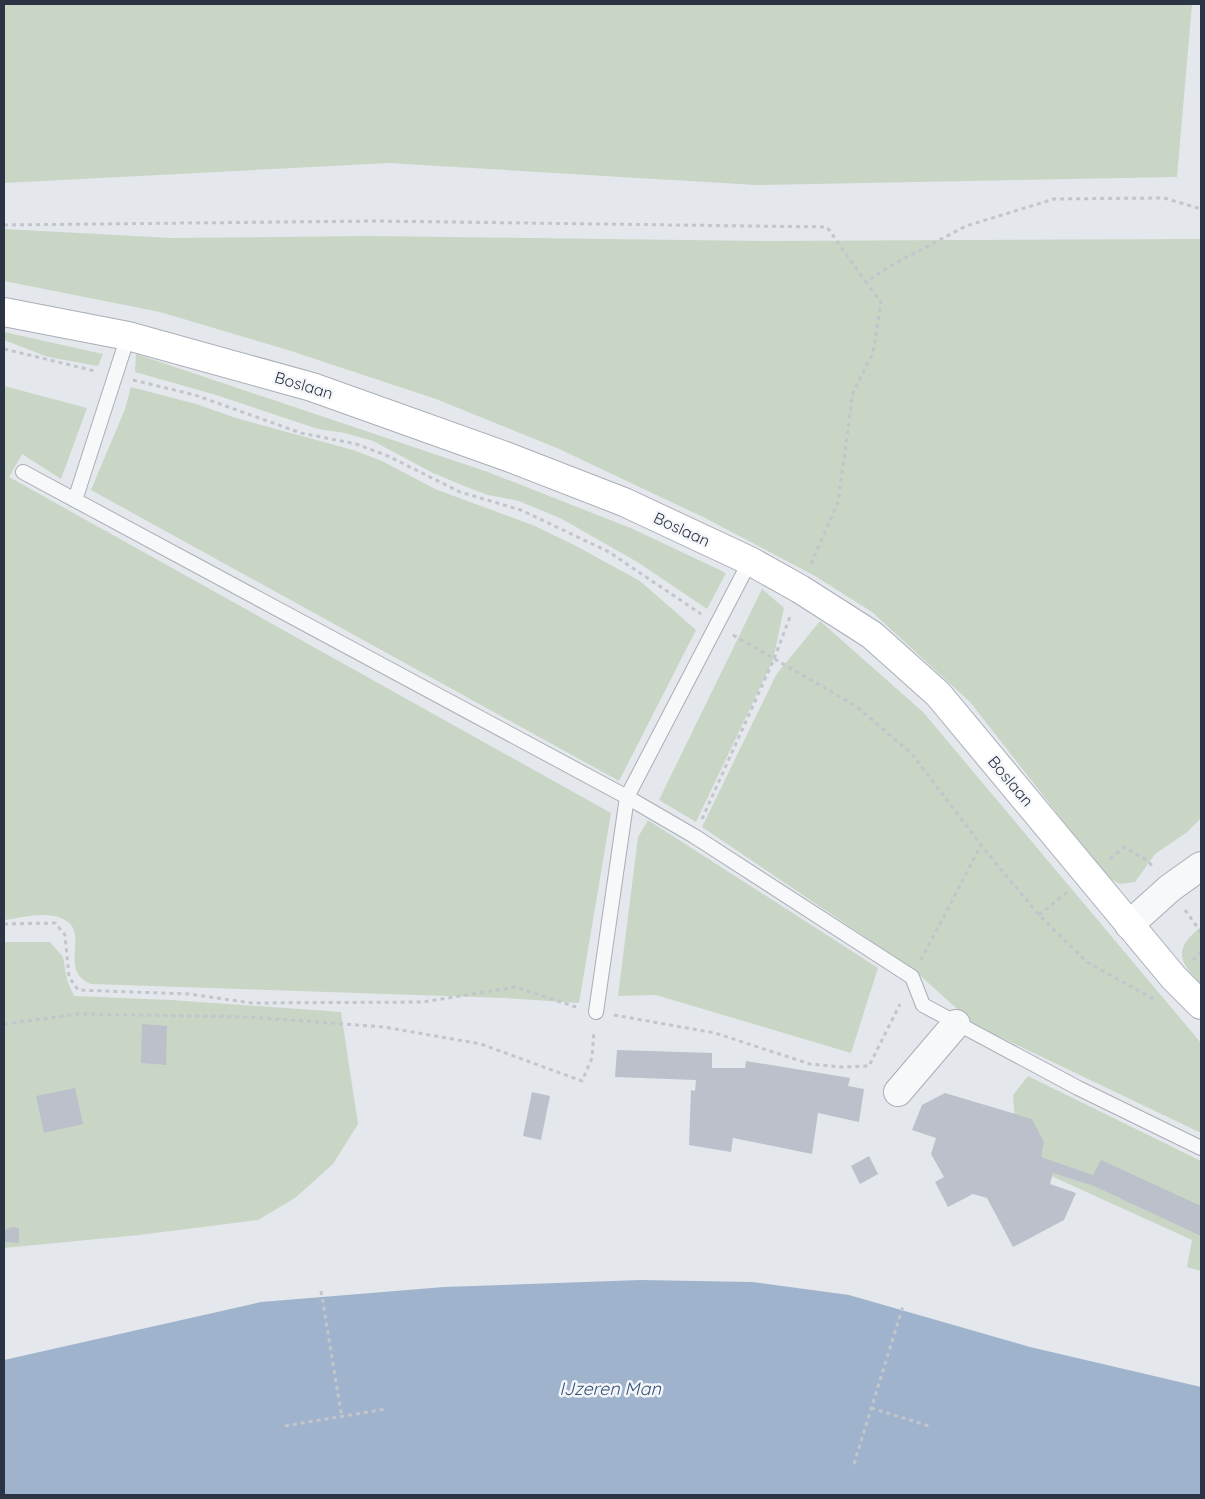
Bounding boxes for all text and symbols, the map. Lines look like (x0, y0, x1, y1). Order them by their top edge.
street label: Boslaan (272, 367, 336, 403)
street label: Boslaan (651, 507, 713, 551)
street label: Boslaan (984, 752, 1038, 810)
water label: IJzeren Man (559, 1377, 661, 1400)

